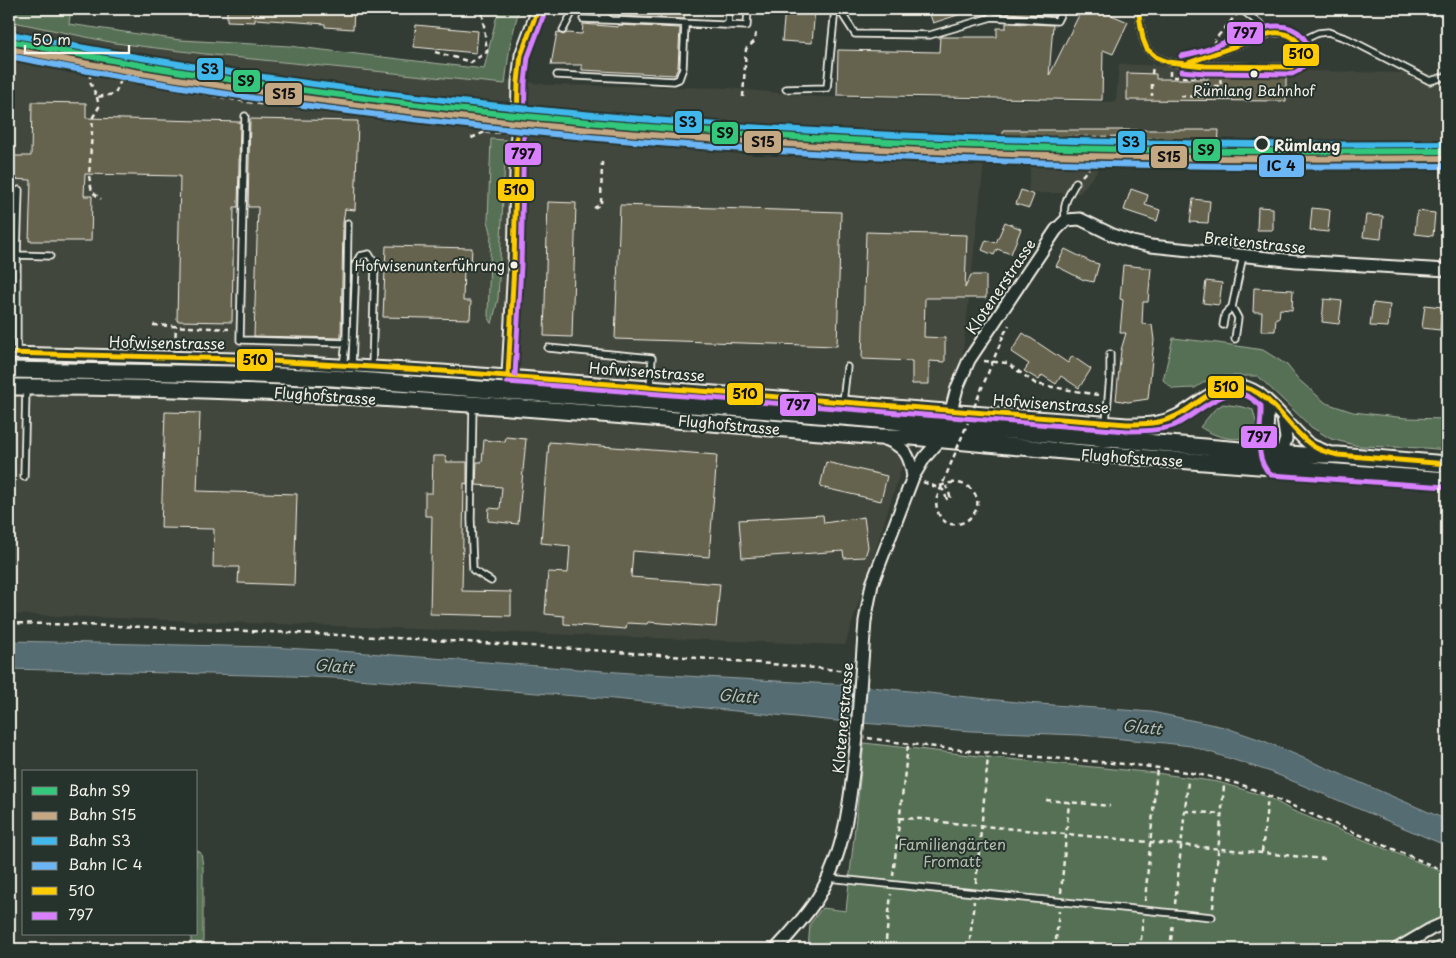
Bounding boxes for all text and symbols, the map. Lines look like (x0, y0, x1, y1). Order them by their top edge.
line badge: 797 (1226, 21, 1264, 45)
scale bar (25, 22, 129, 54)
text: 797 (1233, 22, 1257, 43)
text: 50 m (32, 27, 71, 50)
line badge: 510 (1282, 43, 1320, 67)
text: 510 (1288, 43, 1314, 64)
line badge: S3 (196, 57, 224, 81)
text: S3 (201, 58, 219, 79)
line badge: S9 (232, 69, 261, 93)
marker: Rümlang Bahnhof (1249, 69, 1259, 79)
text: S9 (237, 70, 255, 91)
place label: Rümlang Bahnhof (1193, 80, 1317, 101)
line badge: S15 (264, 82, 303, 106)
text: S15 (272, 83, 296, 104)
line badge: S3 (674, 110, 703, 134)
text: S3 (679, 111, 697, 132)
line badge: S9 (711, 121, 739, 145)
text: S9 (716, 122, 734, 143)
line badge: S15 (743, 130, 782, 154)
line badge: S3 (1117, 130, 1146, 154)
text: S15 (751, 131, 775, 152)
text: S3 (1122, 131, 1140, 152)
place label: Rümlang (1274, 133, 1340, 156)
marker: Rümlang (1254, 136, 1270, 152)
line badge: S9 (1192, 138, 1221, 162)
text: S9 (1197, 139, 1215, 160)
line badge: 797 (504, 142, 542, 166)
text: 797 (511, 143, 535, 164)
line badge: S15 (1150, 145, 1188, 169)
text: S15 (1157, 146, 1181, 167)
line badge: IC 4 (1258, 154, 1305, 178)
text: IC 4 (1266, 155, 1296, 176)
line badge: 510 (497, 178, 535, 202)
text: 510 (503, 179, 529, 200)
street label: Breitenstrasse (1203, 225, 1307, 259)
street label: Klotenerstrasse (959, 233, 1041, 339)
place label: Hofwisenunterführung (355, 255, 505, 276)
marker: Hofwisenunterführung (509, 260, 519, 270)
street label: Hofwisenstrasse (109, 329, 225, 355)
line badge: 510 (236, 348, 274, 372)
text: 510 (242, 349, 268, 370)
street label: Hofwisenstrasse (588, 355, 706, 387)
line badge: 510 (1207, 375, 1245, 399)
text: 510 (1213, 376, 1239, 397)
street label: Flughofstrasse (273, 380, 377, 410)
line badge: 510 (726, 382, 764, 406)
text: 510 (732, 383, 758, 404)
street label: Hofwisenstrasse (992, 387, 1110, 419)
line badge: 797 (779, 393, 817, 417)
text: 797 (786, 394, 810, 415)
street label: Flughofstrasse (677, 408, 781, 440)
line badge: 797 (1240, 425, 1278, 449)
text: 797 (1247, 426, 1271, 447)
street label: Flughofstrasse (1080, 442, 1184, 472)
water label: Glatt (314, 652, 356, 678)
street label: Klotenerstrasse (826, 662, 858, 774)
water label: Glatt (718, 682, 760, 708)
water label: Glatt (1121, 712, 1164, 740)
legend (22, 770, 198, 936)
text: Bahn S9 (68, 778, 130, 801)
text: Bahn S15 (68, 802, 136, 825)
text: Bahn S3 (68, 828, 131, 851)
park label: Familiengärten Fromatt (898, 832, 1006, 872)
text: Bahn IC 4 (68, 852, 143, 875)
text: 510 (68, 878, 95, 901)
text: 797 (68, 902, 94, 925)

